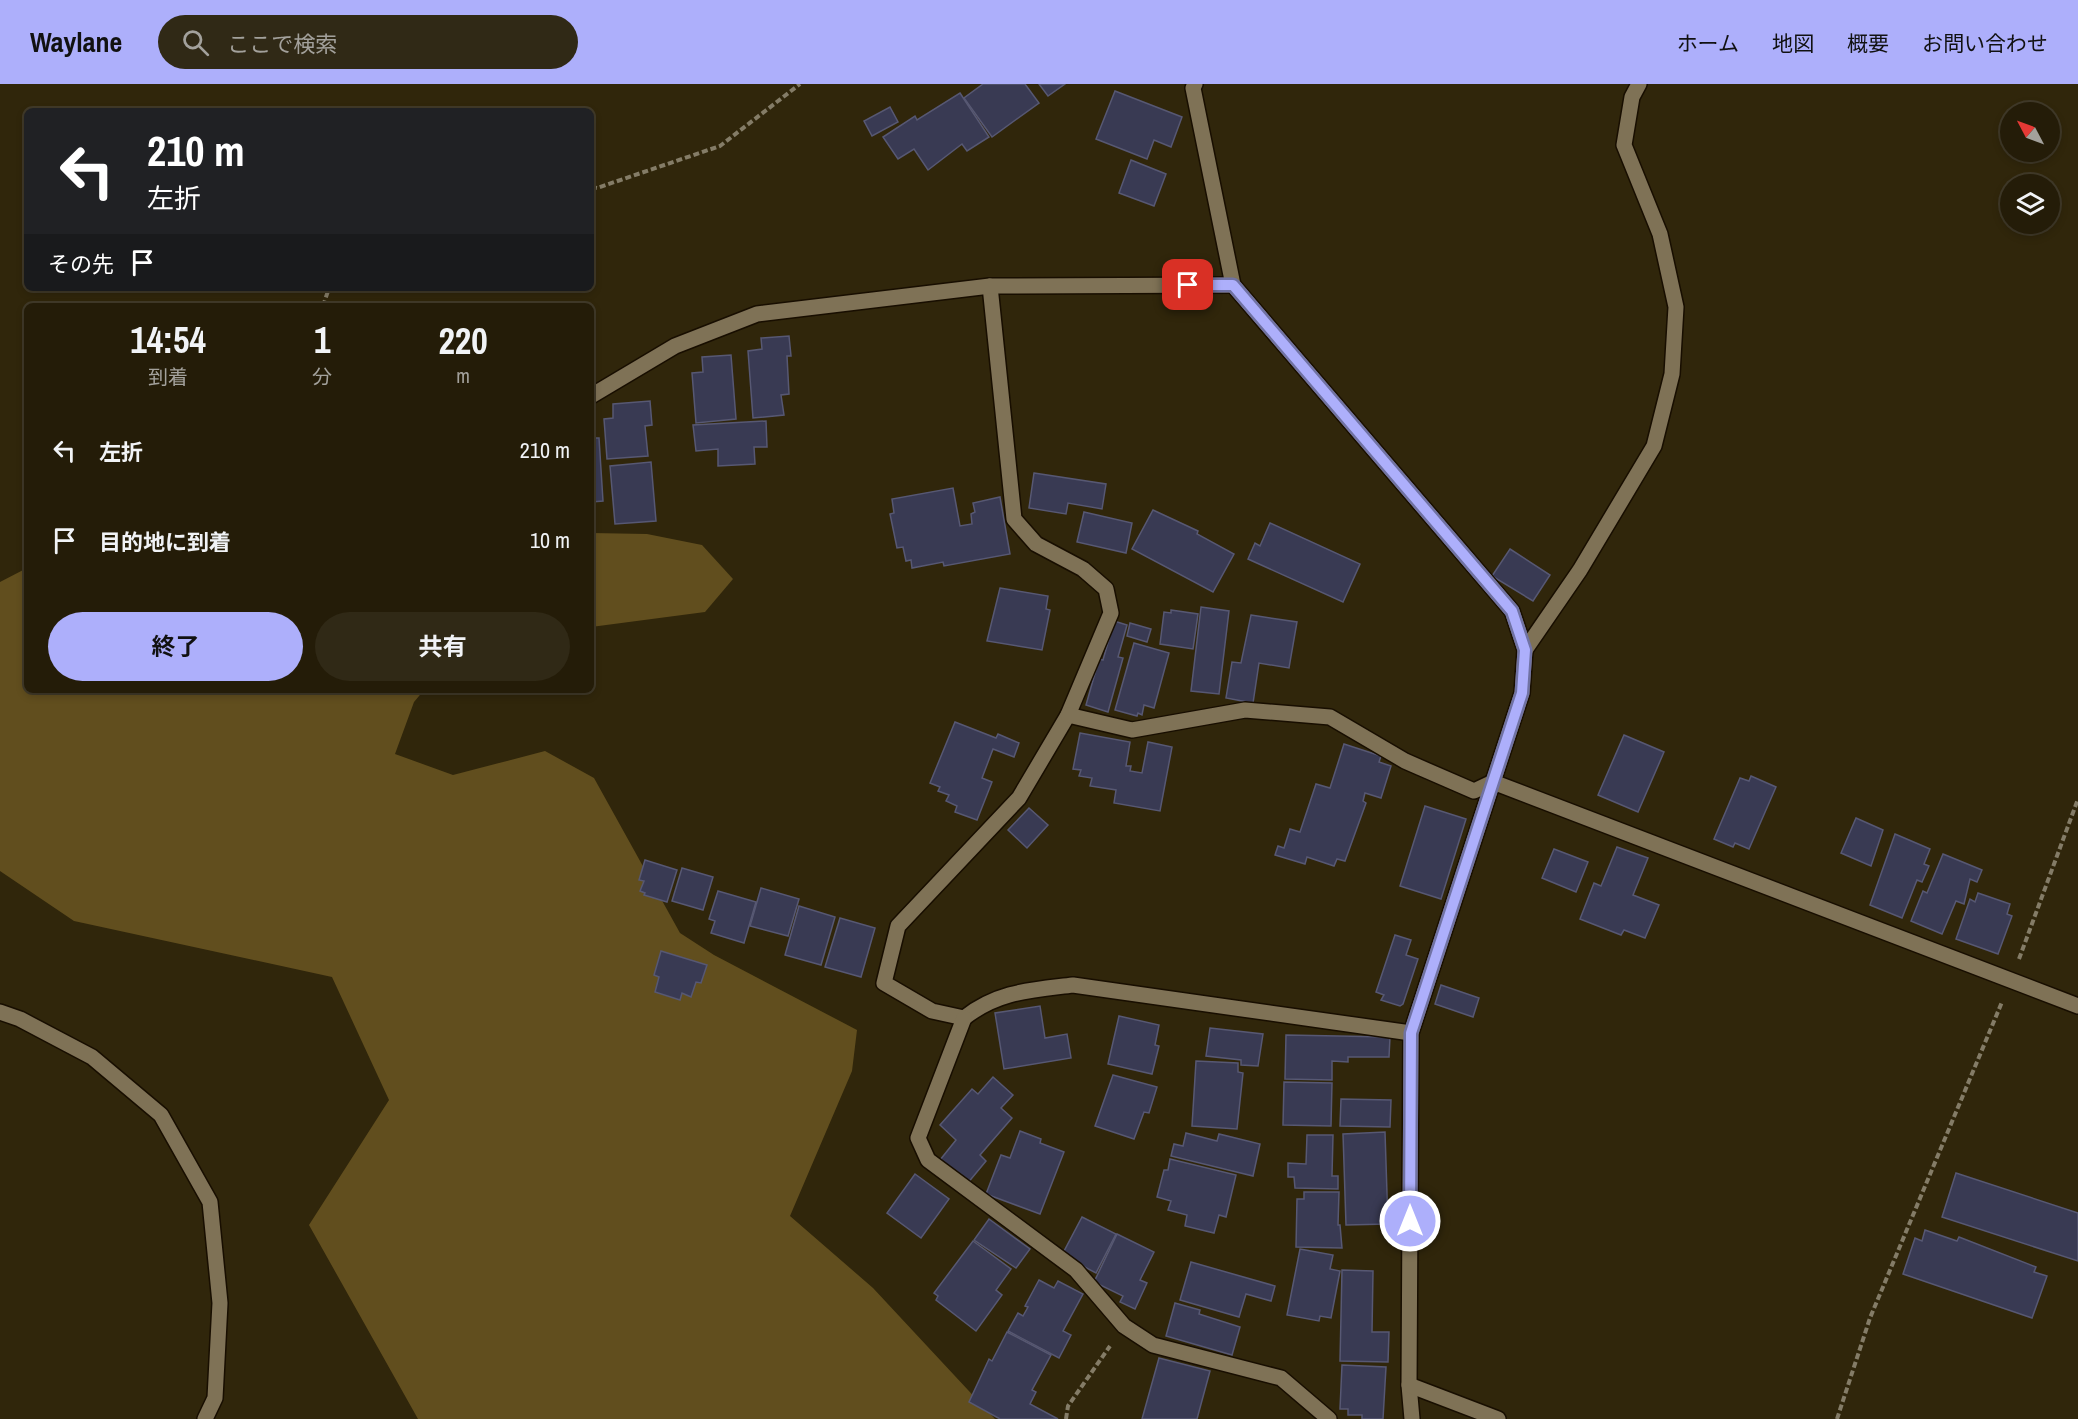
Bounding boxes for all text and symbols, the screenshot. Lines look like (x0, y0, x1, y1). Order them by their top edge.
search box (158, 15, 578, 69)
text: Waylane (30, 23, 122, 61)
icon: search (179, 26, 212, 59)
text: ここで検索 (227, 29, 337, 59)
text: ホーム (1677, 29, 1739, 58)
text: 地図 (1772, 29, 1814, 58)
text: 概要 (1847, 29, 1889, 58)
text: お問い合わせ (1922, 29, 2048, 58)
north arrow (2000, 102, 2060, 162)
map controls (2000, 102, 2060, 234)
text: 210 m (147, 123, 245, 179)
icon: left (48, 132, 126, 210)
button: layers (2000, 174, 2060, 234)
text: 左折 (147, 180, 201, 216)
icon: arrive (126, 246, 159, 279)
text: その先 (48, 249, 114, 279)
pin (1162, 259, 1213, 310)
icon: arrive (1171, 268, 1204, 301)
text: 14:54 (130, 316, 206, 364)
text: 1 (314, 316, 330, 364)
text: 220 (438, 317, 488, 365)
text: m (456, 362, 470, 389)
text: 到着 (148, 363, 188, 390)
text: 分 (312, 363, 332, 390)
icon: left (48, 434, 81, 467)
text: 210 m (520, 435, 570, 465)
text: 左折 (99, 437, 143, 467)
icon: arrive (48, 524, 81, 557)
text: 10 m (530, 525, 570, 555)
text: 目的地に到着 (99, 527, 231, 557)
button: 終了 (48, 612, 303, 681)
button: 共有 (315, 612, 570, 681)
position arrow (1378, 1189, 1442, 1253)

